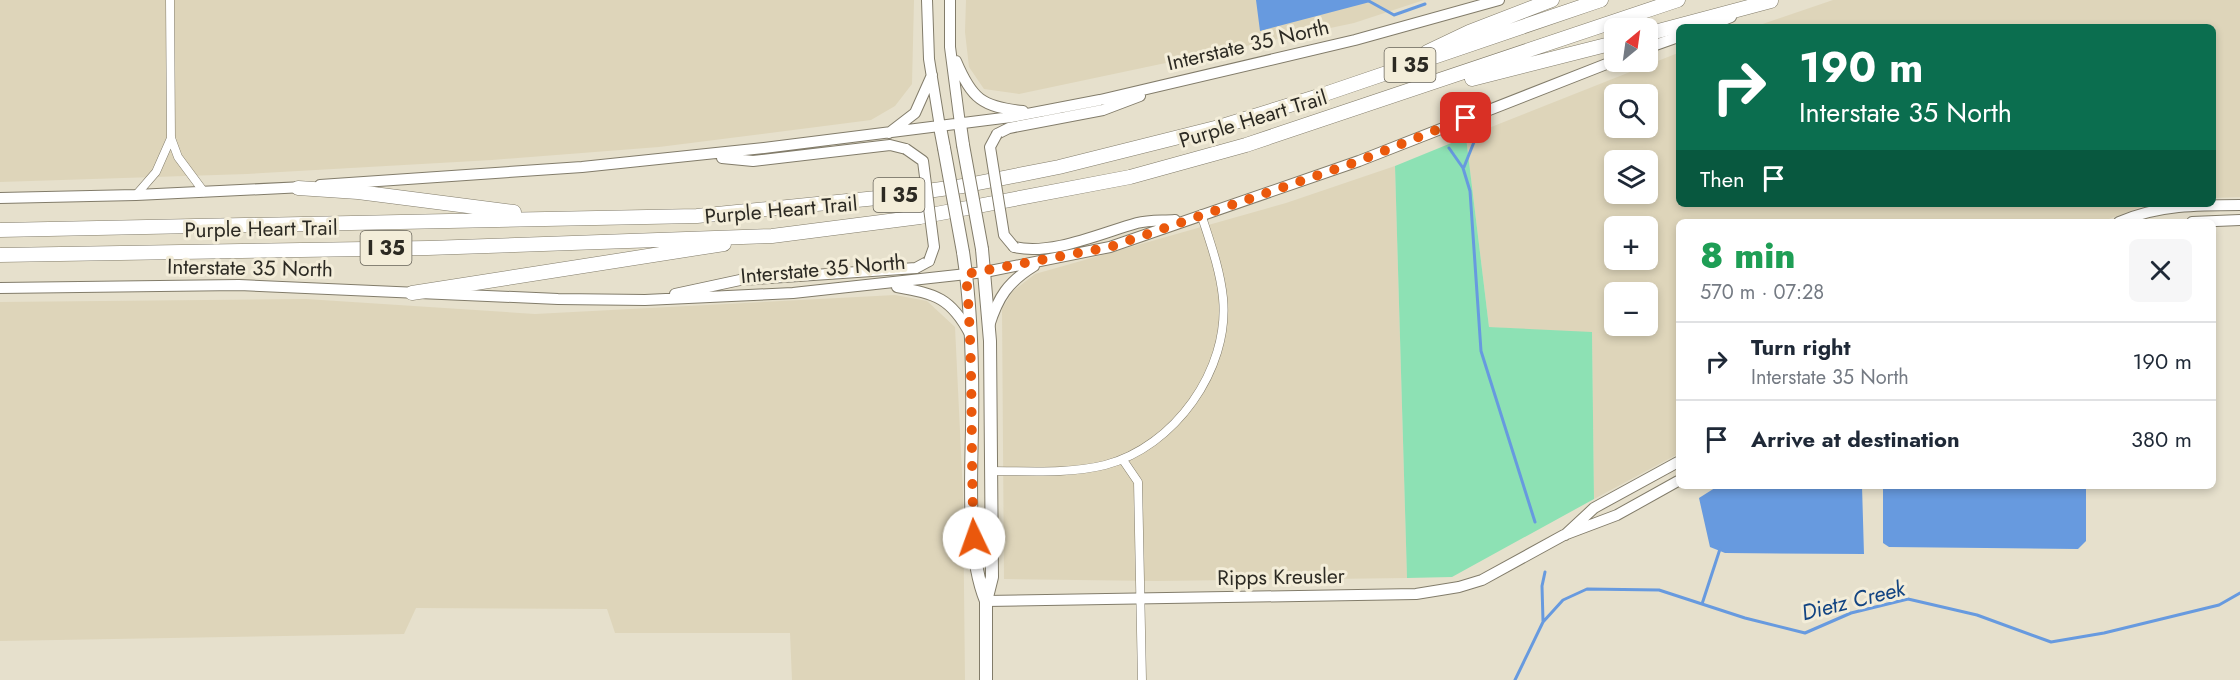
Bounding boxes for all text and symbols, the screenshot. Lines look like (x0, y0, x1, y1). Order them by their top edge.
street label: Interstate 35 North (1164, 12, 1332, 78)
north arrow (1604, 18, 1658, 72)
map controls (1604, 18, 1658, 336)
text: 190 m (1799, 37, 1923, 98)
road number: I 35 (1384, 48, 1436, 82)
icon: right (1700, 48, 1778, 126)
street label: Purple Heart Trail (1175, 82, 1331, 156)
button: search (1604, 84, 1658, 138)
pin (1440, 92, 1491, 143)
text: Interstate 35 North (1799, 93, 2012, 132)
icon: arrive (1449, 101, 1482, 134)
button: layers (1604, 150, 1658, 204)
icon: arrive (1757, 162, 1790, 195)
text: Then (1700, 163, 1745, 195)
road number: I 35 (874, 178, 924, 212)
street label: Purple Heart Trail (703, 188, 859, 232)
street label: Purple Heart Trail (184, 213, 338, 245)
button: + (1604, 216, 1658, 270)
text: 8 min (1700, 229, 1796, 281)
road number: I 35 (360, 231, 412, 265)
button: close (2129, 239, 2192, 302)
street label: Interstate 35 North (739, 247, 907, 291)
street label: Interstate 35 North (167, 252, 333, 284)
text: 570 m · 07:28 (1700, 278, 1824, 307)
button: − (1604, 282, 1658, 336)
text: Turn right (1751, 331, 1851, 363)
icon: right (1700, 345, 1733, 378)
text: 190 m (2132, 345, 2192, 377)
text: Interstate 35 North (1751, 363, 1909, 392)
icon: arrive (1700, 423, 1733, 456)
text: Arrive at destination (1751, 423, 1960, 455)
text: 380 m (2131, 423, 2192, 455)
position arrow (942, 506, 1006, 570)
street label: Ripps Kreusler (1217, 561, 1346, 593)
water label: Dietz Creek (1798, 571, 1910, 628)

